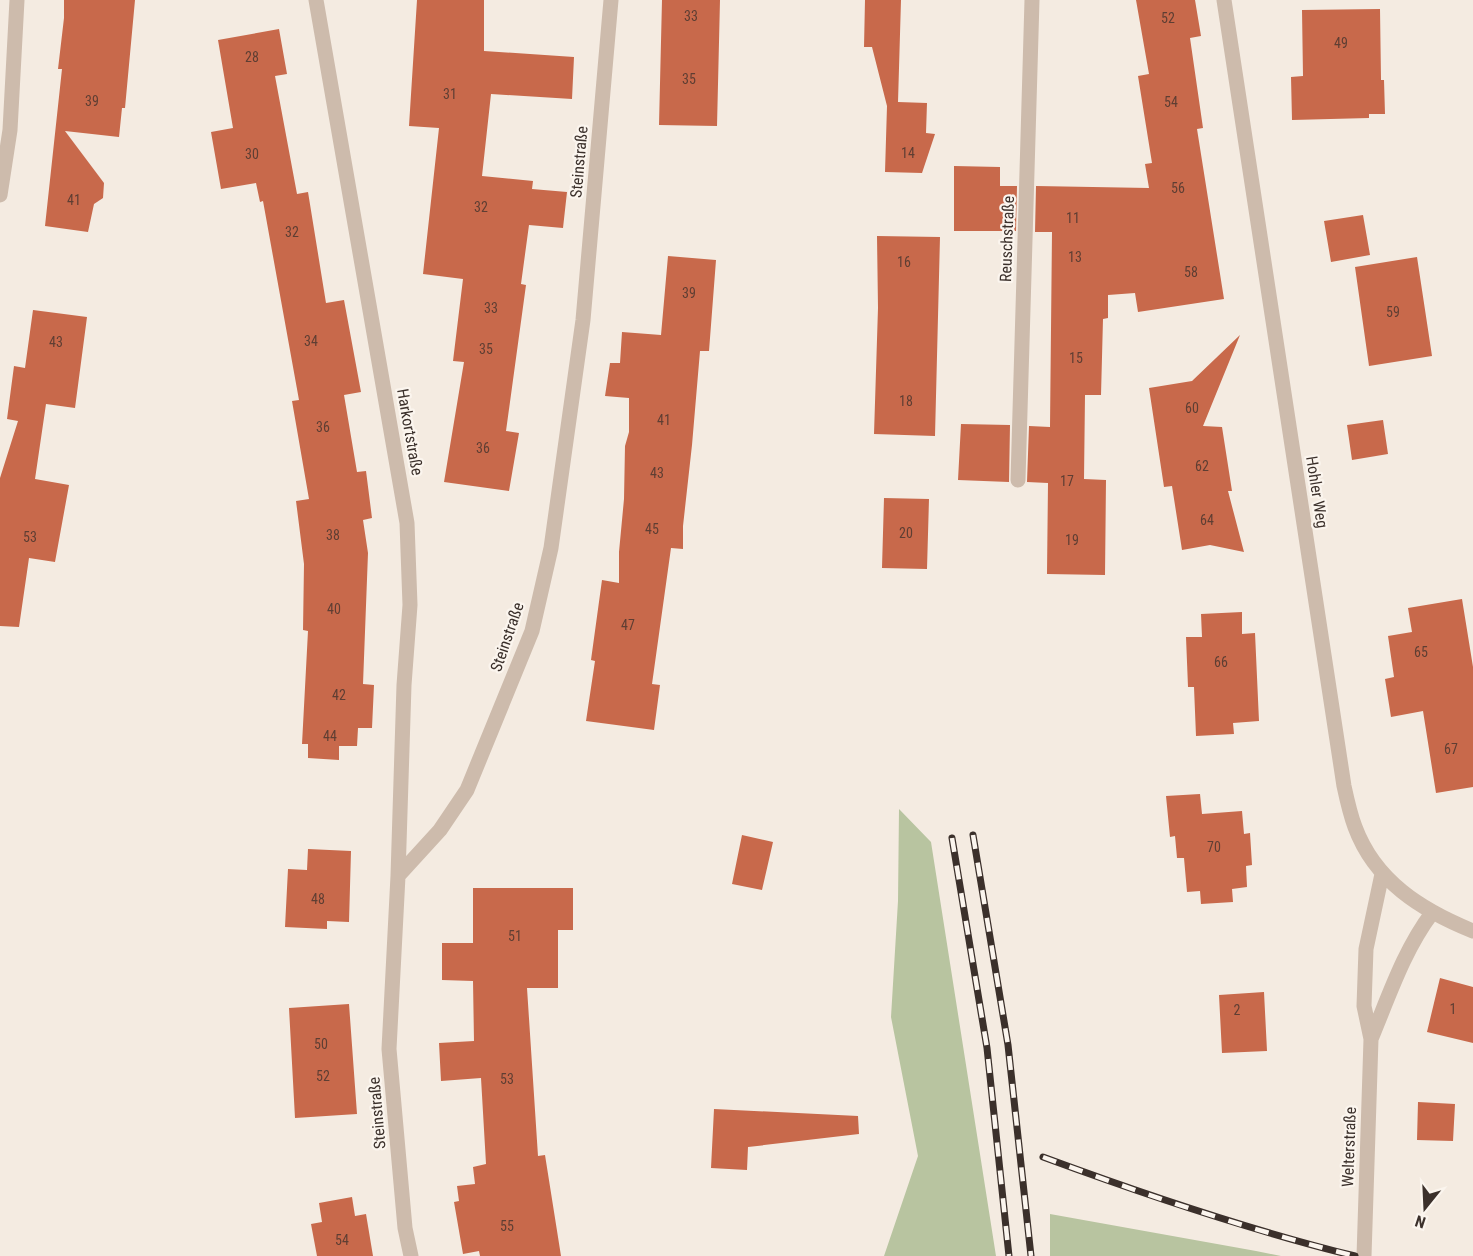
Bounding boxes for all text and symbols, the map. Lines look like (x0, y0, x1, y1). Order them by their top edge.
house number: 33 (684, 8, 698, 24)
house number: 52 (1161, 10, 1175, 26)
house number: 49 (1334, 35, 1348, 51)
house number: 28 (245, 49, 259, 65)
house number: 35 (682, 71, 696, 87)
house number: 31 (443, 86, 457, 102)
house number: 39 (85, 93, 99, 109)
house number: 54 (1164, 94, 1178, 110)
street label: Steinstraße (566, 125, 592, 199)
house number: 14 (901, 145, 915, 161)
house number: 30 (245, 146, 259, 162)
house number: 56 (1171, 180, 1185, 196)
house number: 41 (67, 192, 81, 208)
street label: Reuschstraße (996, 196, 1018, 282)
house number: 32 (474, 199, 488, 215)
house number: 11 (1066, 210, 1080, 226)
house number: 32 (285, 224, 299, 240)
house number: 13 (1068, 249, 1082, 265)
house number: 16 (897, 254, 911, 270)
house number: 58 (1184, 264, 1198, 280)
house number: 39 (682, 285, 696, 301)
house number: 33 (484, 300, 498, 316)
house number: 59 (1386, 304, 1400, 320)
house number: 34 (304, 333, 318, 349)
house number: 43 (49, 334, 63, 350)
house number: 35 (479, 341, 493, 357)
house number: 15 (1069, 350, 1083, 366)
street label: Harkortstraße (393, 387, 427, 477)
house number: 18 (899, 393, 913, 409)
house number: 60 (1185, 400, 1199, 416)
house number: 41 (657, 412, 671, 428)
house number: 36 (316, 419, 330, 435)
house number: 36 (476, 440, 490, 456)
street label: Hohler Weg (1302, 455, 1332, 529)
house number: 62 (1195, 458, 1209, 474)
house number: 43 (650, 465, 664, 481)
house number: 17 (1060, 473, 1074, 489)
house number: 64 (1200, 512, 1214, 528)
house number: 45 (645, 521, 659, 537)
house number: 20 (899, 525, 913, 541)
house number: 38 (326, 527, 340, 543)
house number: 53 (23, 529, 37, 545)
house number: 19 (1065, 532, 1079, 548)
street label: Steinstraße (486, 600, 528, 674)
house number: 40 (327, 601, 341, 617)
house number: 47 (621, 617, 635, 633)
house number: 65 (1414, 644, 1428, 660)
house number: 66 (1214, 654, 1228, 670)
house number: 42 (332, 687, 346, 703)
house number: 44 (323, 728, 337, 744)
house number: 67 (1444, 741, 1458, 757)
house number: 70 (1207, 839, 1221, 855)
house number: 48 (311, 891, 325, 907)
house number: 51 (508, 928, 522, 944)
house number: 1 (1450, 1001, 1456, 1017)
house number: 2 (1234, 1002, 1241, 1018)
house number: 50 (314, 1036, 328, 1052)
house number: 52 (316, 1068, 330, 1084)
house number: 53 (500, 1071, 514, 1087)
street label: Steinstraße (364, 1076, 390, 1150)
street label: Welterstraße (1338, 1107, 1360, 1187)
north arrow (1395, 1178, 1455, 1238)
text: N (1413, 1211, 1428, 1232)
house number: 55 (500, 1218, 514, 1234)
house number: 54 (335, 1232, 349, 1248)

